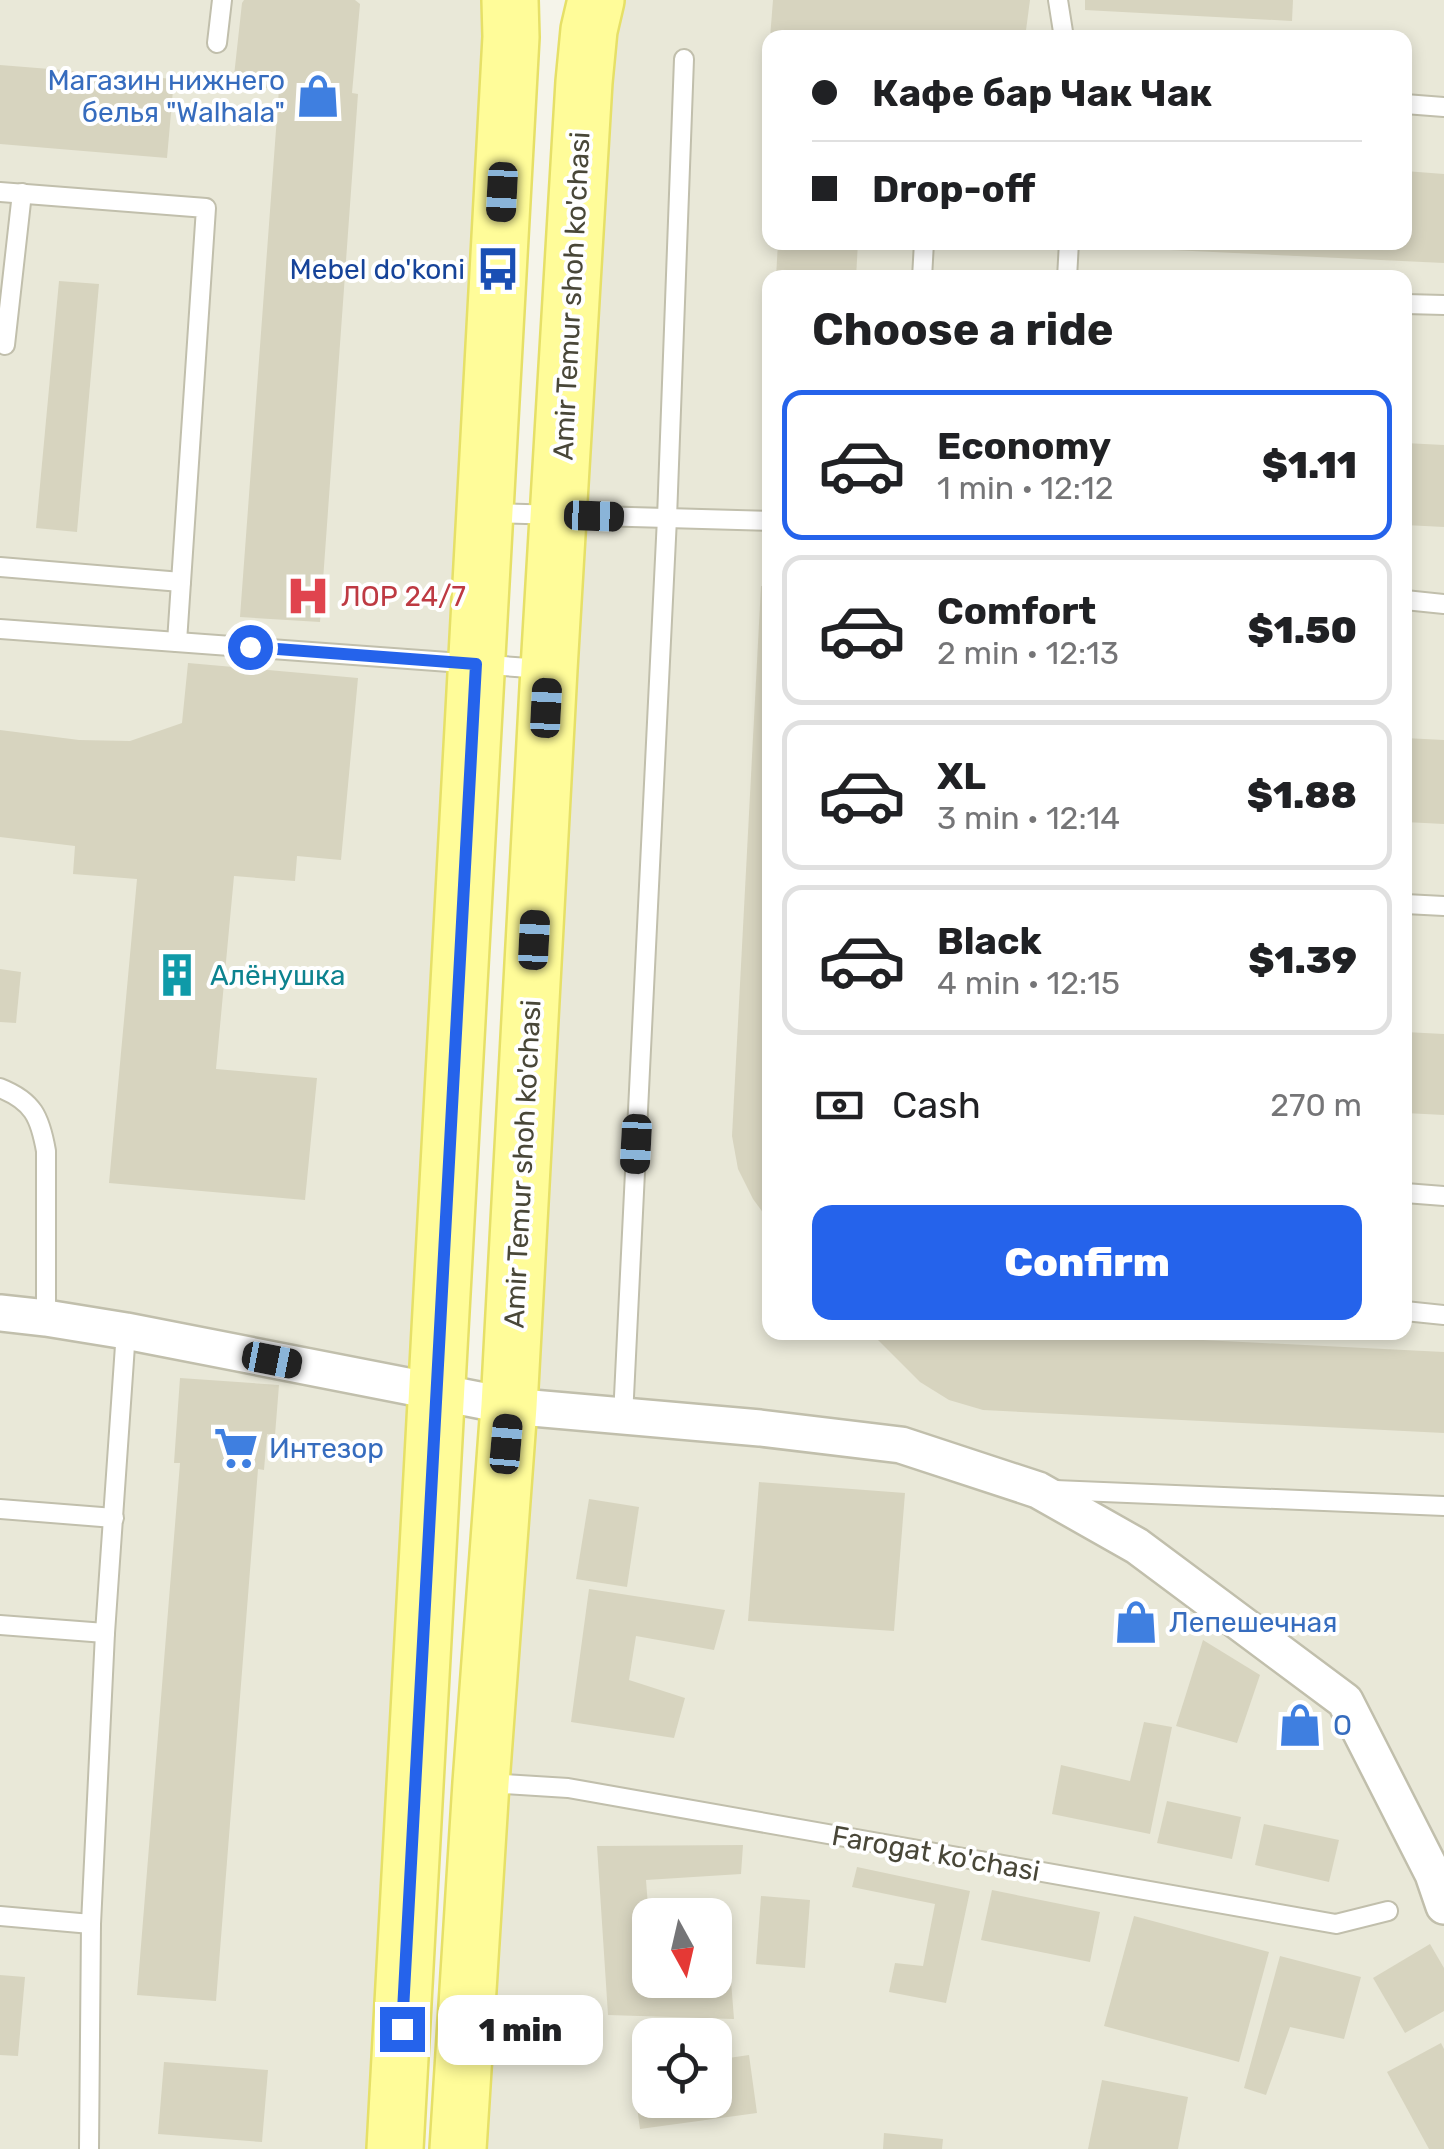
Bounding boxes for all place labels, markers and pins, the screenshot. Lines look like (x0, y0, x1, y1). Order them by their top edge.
place label: Магазин нижнего белья "Walhala" (47, 64, 285, 129)
shop icon: Магазин нижнего белья "Walhala" (294, 72, 342, 120)
bus stop icon: Mebel do'koni (474, 245, 522, 293)
place label: Mebel do'koni (289, 253, 465, 286)
hospital icon: ЛОР 24/7 (284, 572, 332, 620)
place label: ЛОР 24/7 (341, 580, 466, 613)
building icon: Алёнушка (153, 951, 201, 999)
place label: Алёнушка (210, 959, 346, 992)
supermarket icon: Интезор (212, 1424, 260, 1472)
place label: Интезор (269, 1432, 384, 1465)
shop icon: Лепешечная (1112, 1598, 1160, 1646)
place label: Лепешечная (1169, 1606, 1338, 1639)
shop icon: О (1276, 1701, 1324, 1749)
place label: О (1333, 1709, 1352, 1742)

